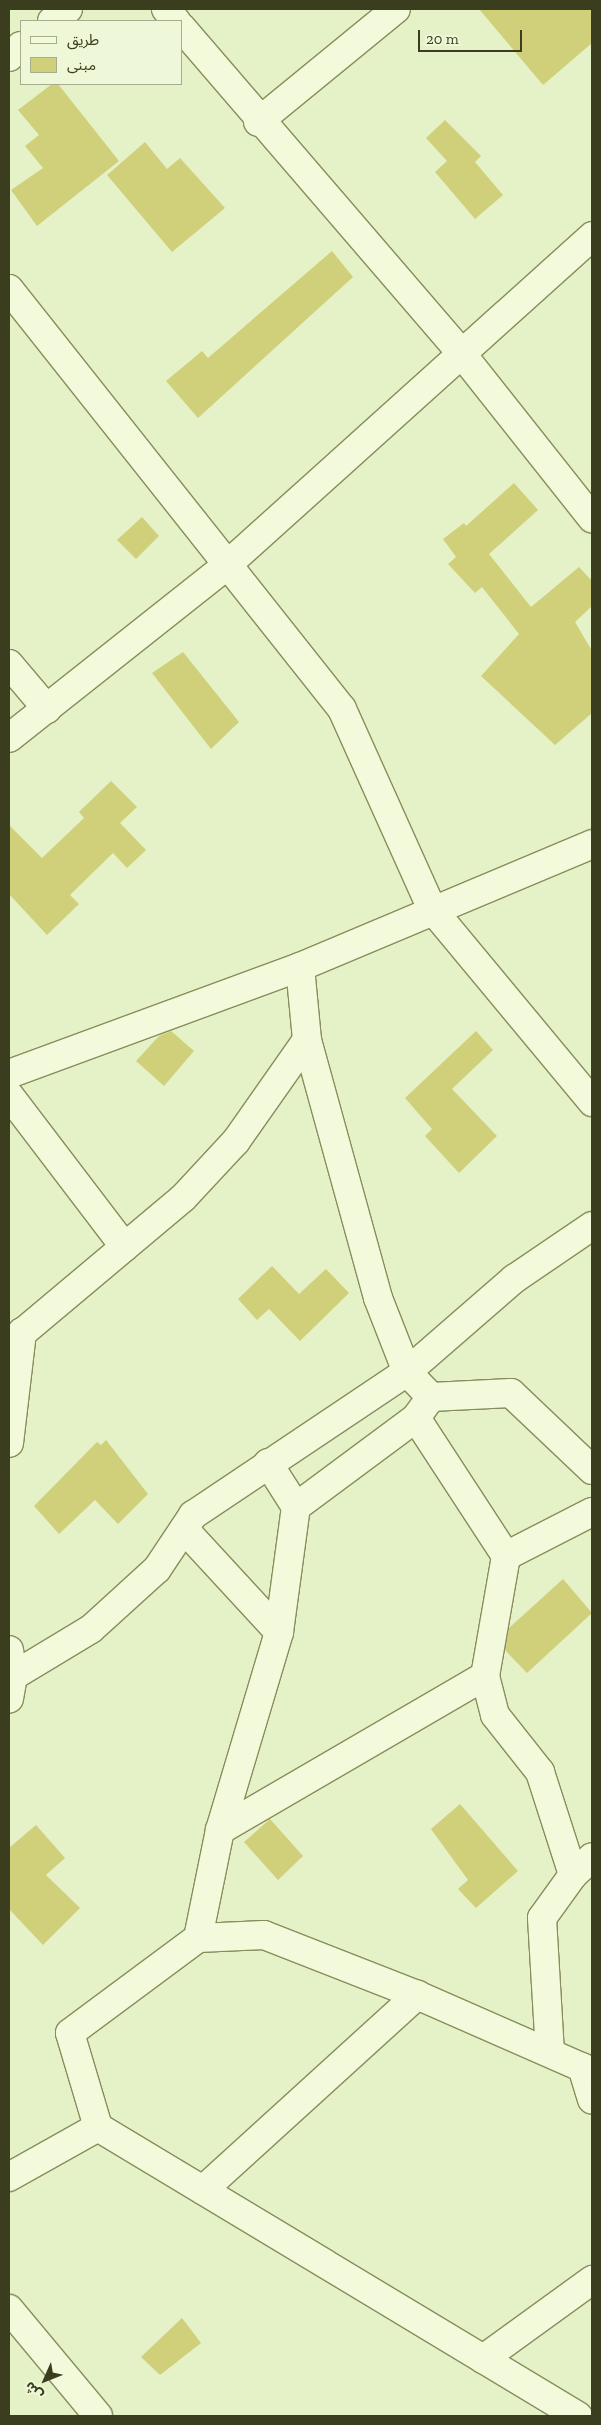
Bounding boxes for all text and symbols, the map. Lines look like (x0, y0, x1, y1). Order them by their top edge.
legend (20, 20, 182, 85)
scale bar (421, 20, 525, 52)
text: 20 m (426, 30, 459, 48)
text: طريق (67, 31, 99, 49)
text: مبنى (67, 56, 96, 74)
north arrow (20, 2355, 70, 2405)
text: ش (21, 2378, 47, 2404)

